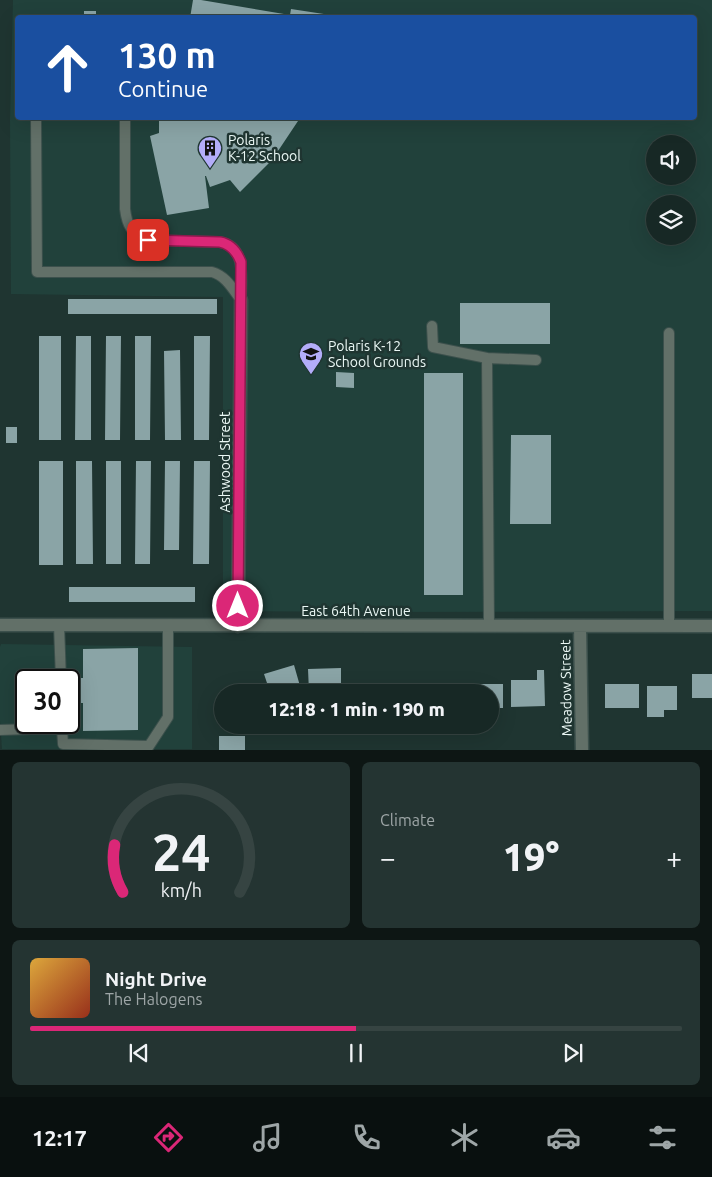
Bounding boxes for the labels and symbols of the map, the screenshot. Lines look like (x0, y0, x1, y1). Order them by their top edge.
place label: Polaris K-12 School (228, 132, 301, 164)
building icon: Polaris K-12 School (197, 135, 223, 169)
pin (127, 219, 169, 261)
place label: Polaris K-12 School Grounds (328, 338, 426, 370)
school or university icon: Polaris K-12 School Grounds (298, 341, 324, 375)
street label: Ashwood Street (217, 411, 233, 513)
position arrow (211, 579, 263, 631)
street label: East 64th Avenue (301, 603, 411, 619)
street label: Meadow Street (557, 639, 575, 736)
speed limit sign: 30 (15, 669, 80, 734)

